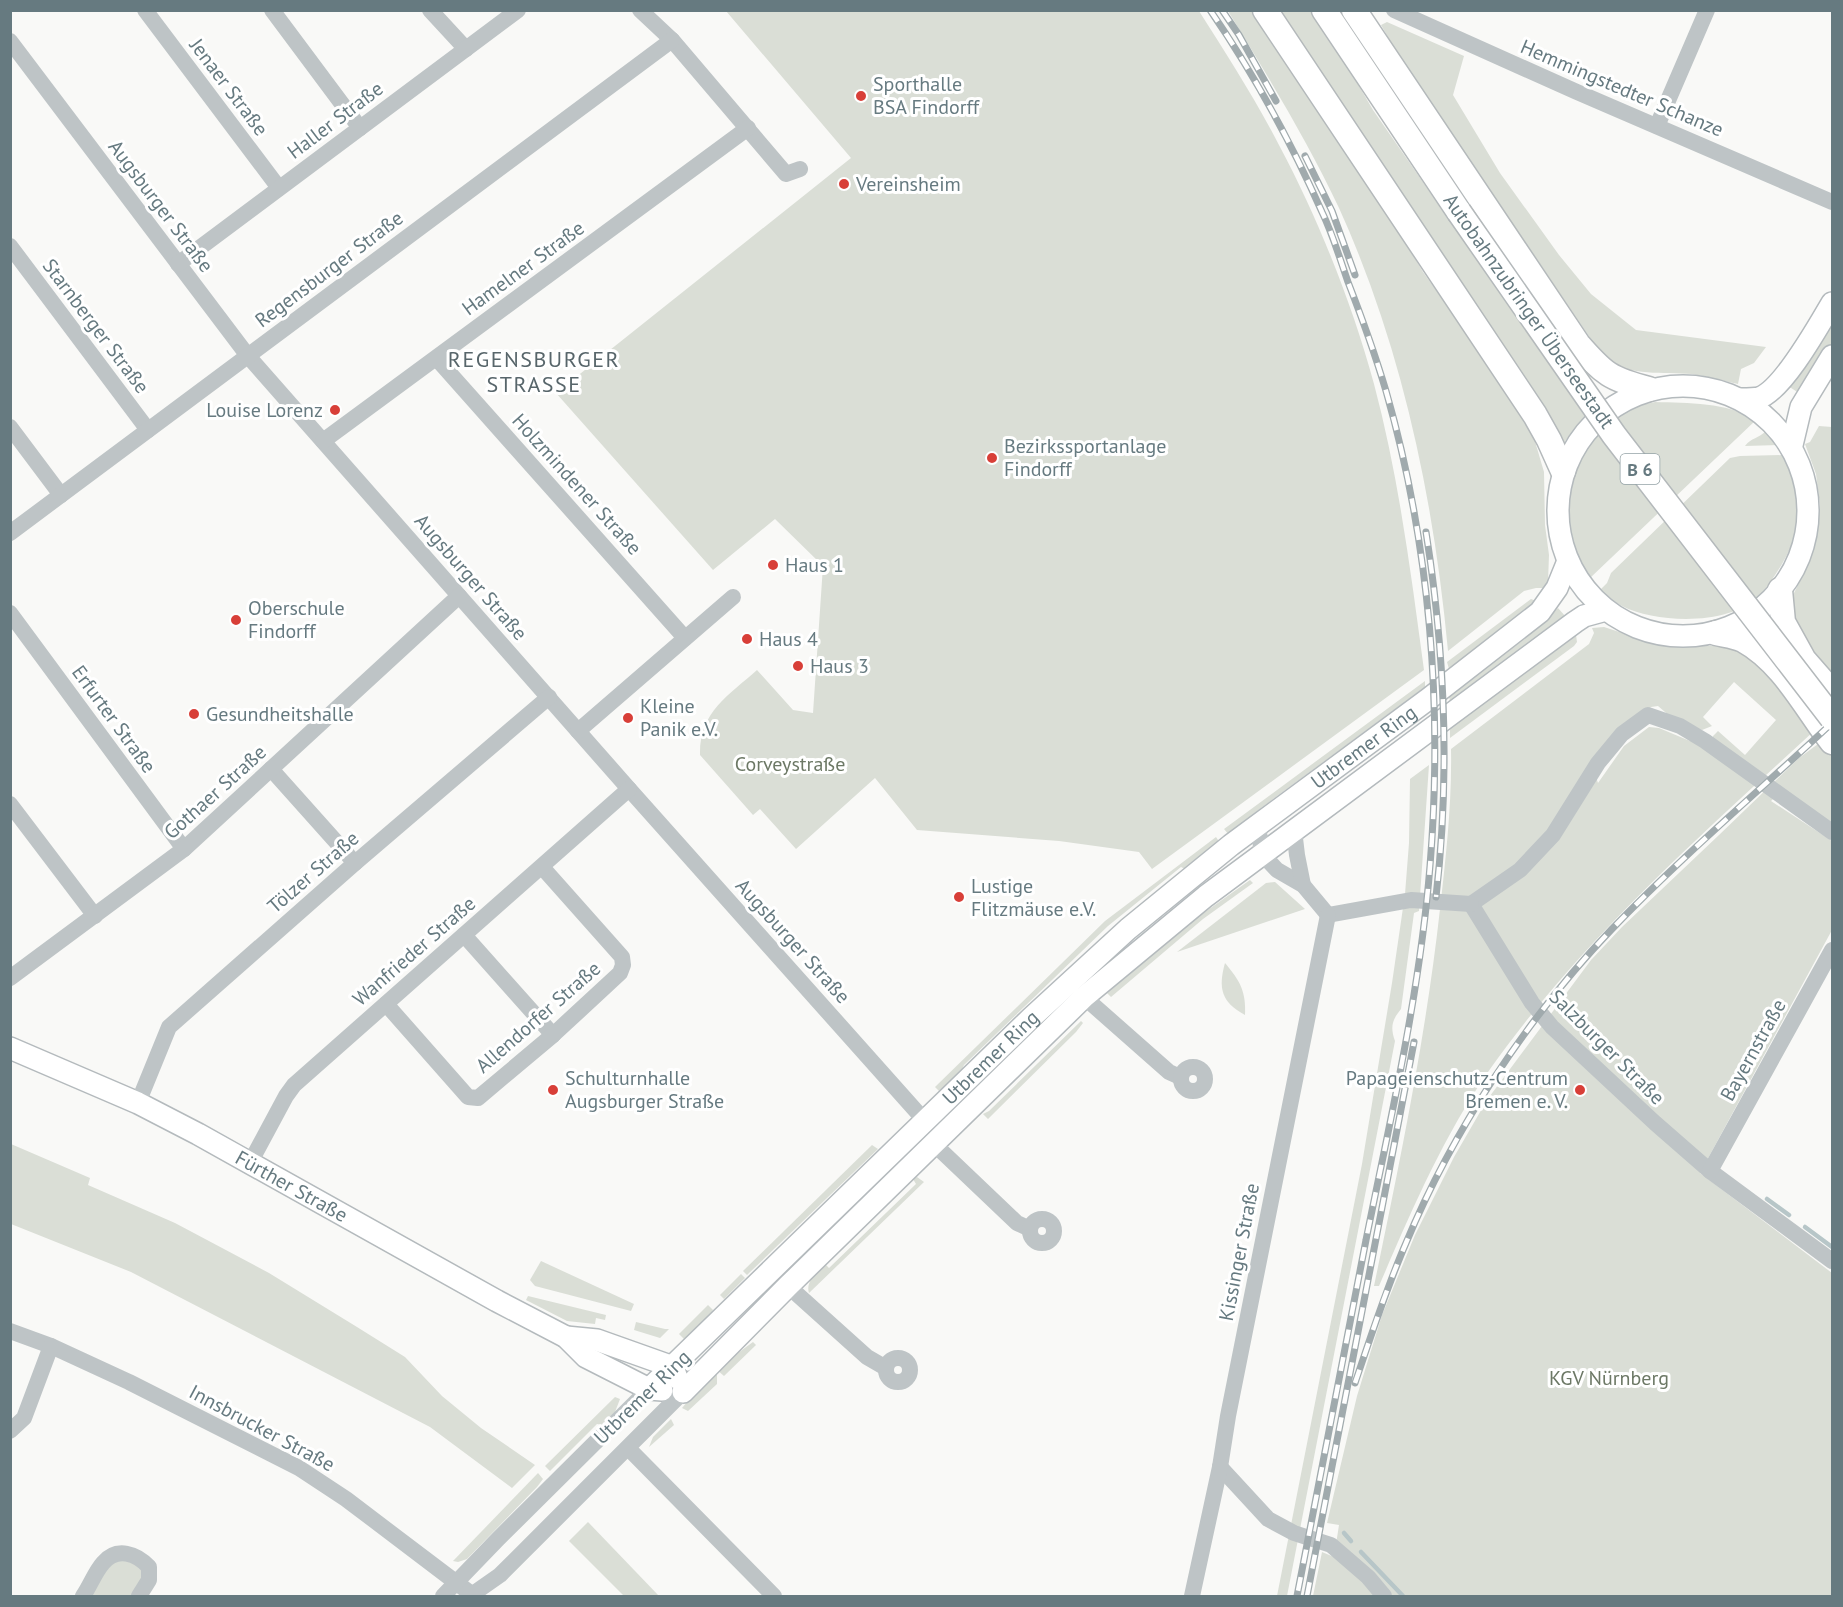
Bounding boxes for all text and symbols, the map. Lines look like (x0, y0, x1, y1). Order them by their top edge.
street label: Jenaer Straße (183, 32, 274, 141)
street label: Hemmingstedter Schanze (1517, 33, 1727, 143)
place label: Sporthalle BSA Findorff (873, 71, 981, 120)
street label: Haller Straße (282, 75, 388, 165)
marker: Sporthalle BSA Findorff (854, 89, 868, 103)
street label: Augsburger Straße (103, 135, 219, 277)
place label: Vereinsheim (855, 171, 961, 197)
marker: Vereinsheim (837, 177, 851, 191)
street label: Autobahnzubringer Überseestadt (1438, 188, 1620, 434)
street label: Regensburger Straße (250, 205, 408, 333)
street label: Hamelner Straße (457, 215, 589, 321)
street label: Starnberger Straße (37, 253, 155, 399)
district label: REGENSBURGER STRASSE (448, 345, 620, 398)
place label: Louise Lorenz (206, 397, 323, 423)
marker: Louise Lorenz (328, 403, 342, 417)
street label: Holzmindener Straße (507, 408, 647, 560)
place label: Bezirkssportanlage Findorff (1004, 433, 1166, 482)
marker: Bezirkssportanlage Findorff (985, 451, 999, 465)
road number: B 6 (1620, 454, 1660, 484)
street label: Augsburger Straße (409, 508, 533, 646)
place label: Haus 1 (785, 552, 844, 578)
marker: Haus 1 (766, 558, 780, 572)
place label: Oberschule Findorff (248, 595, 345, 644)
marker: Oberschule Findorff (229, 613, 243, 627)
place label: Haus 4 (759, 626, 818, 652)
marker: Haus 4 (740, 632, 754, 646)
place label: Haus 3 (810, 653, 869, 679)
marker: Haus 3 (791, 659, 805, 673)
street label: Erfurter Straße (66, 660, 162, 778)
place label: Kleine Panik e.V. (640, 693, 718, 742)
street label: Utbremer Ring (1306, 699, 1422, 795)
place label: Gesundheitshalle (206, 701, 354, 727)
marker: Gesundheitshalle (187, 707, 201, 721)
marker: Kleine Panik e.V. (621, 711, 635, 725)
street label: Gothaer Straße (158, 739, 272, 845)
park label: Corveystraße (735, 751, 845, 777)
street label: Tölzer Straße (262, 825, 364, 919)
street label: Augsburger Straße (730, 873, 856, 1009)
place label: Lustige Flitzmäuse e.V. (971, 873, 1096, 922)
marker: Lustige Flitzmäuse e.V. (952, 890, 966, 904)
street label: Wanfrieder Straße (347, 891, 481, 1011)
street label: Allendorfer Straße (470, 956, 606, 1078)
street label: Salzburger Straße (1544, 984, 1670, 1110)
street label: Bayernstraße (1714, 994, 1792, 1106)
street label: Utbremer Ring (937, 1004, 1044, 1110)
place label: Schulturnhalle Augsburger Straße (565, 1065, 724, 1114)
place label: Papageienschutz-Centrum Bremen e. V. (1346, 1065, 1568, 1114)
marker: Schulturnhalle Augsburger Straße (546, 1083, 560, 1097)
marker: Papageienschutz-Centrum Bremen e. V. (1573, 1083, 1587, 1097)
street label: Fürther Straße (231, 1144, 352, 1228)
street label: Kissinger Straße (1213, 1181, 1265, 1323)
street label: Utbremer Ring (588, 1344, 696, 1450)
park label: KGV Nürnberg (1549, 1365, 1669, 1391)
street label: Innsbrucker Straße (185, 1379, 339, 1477)

